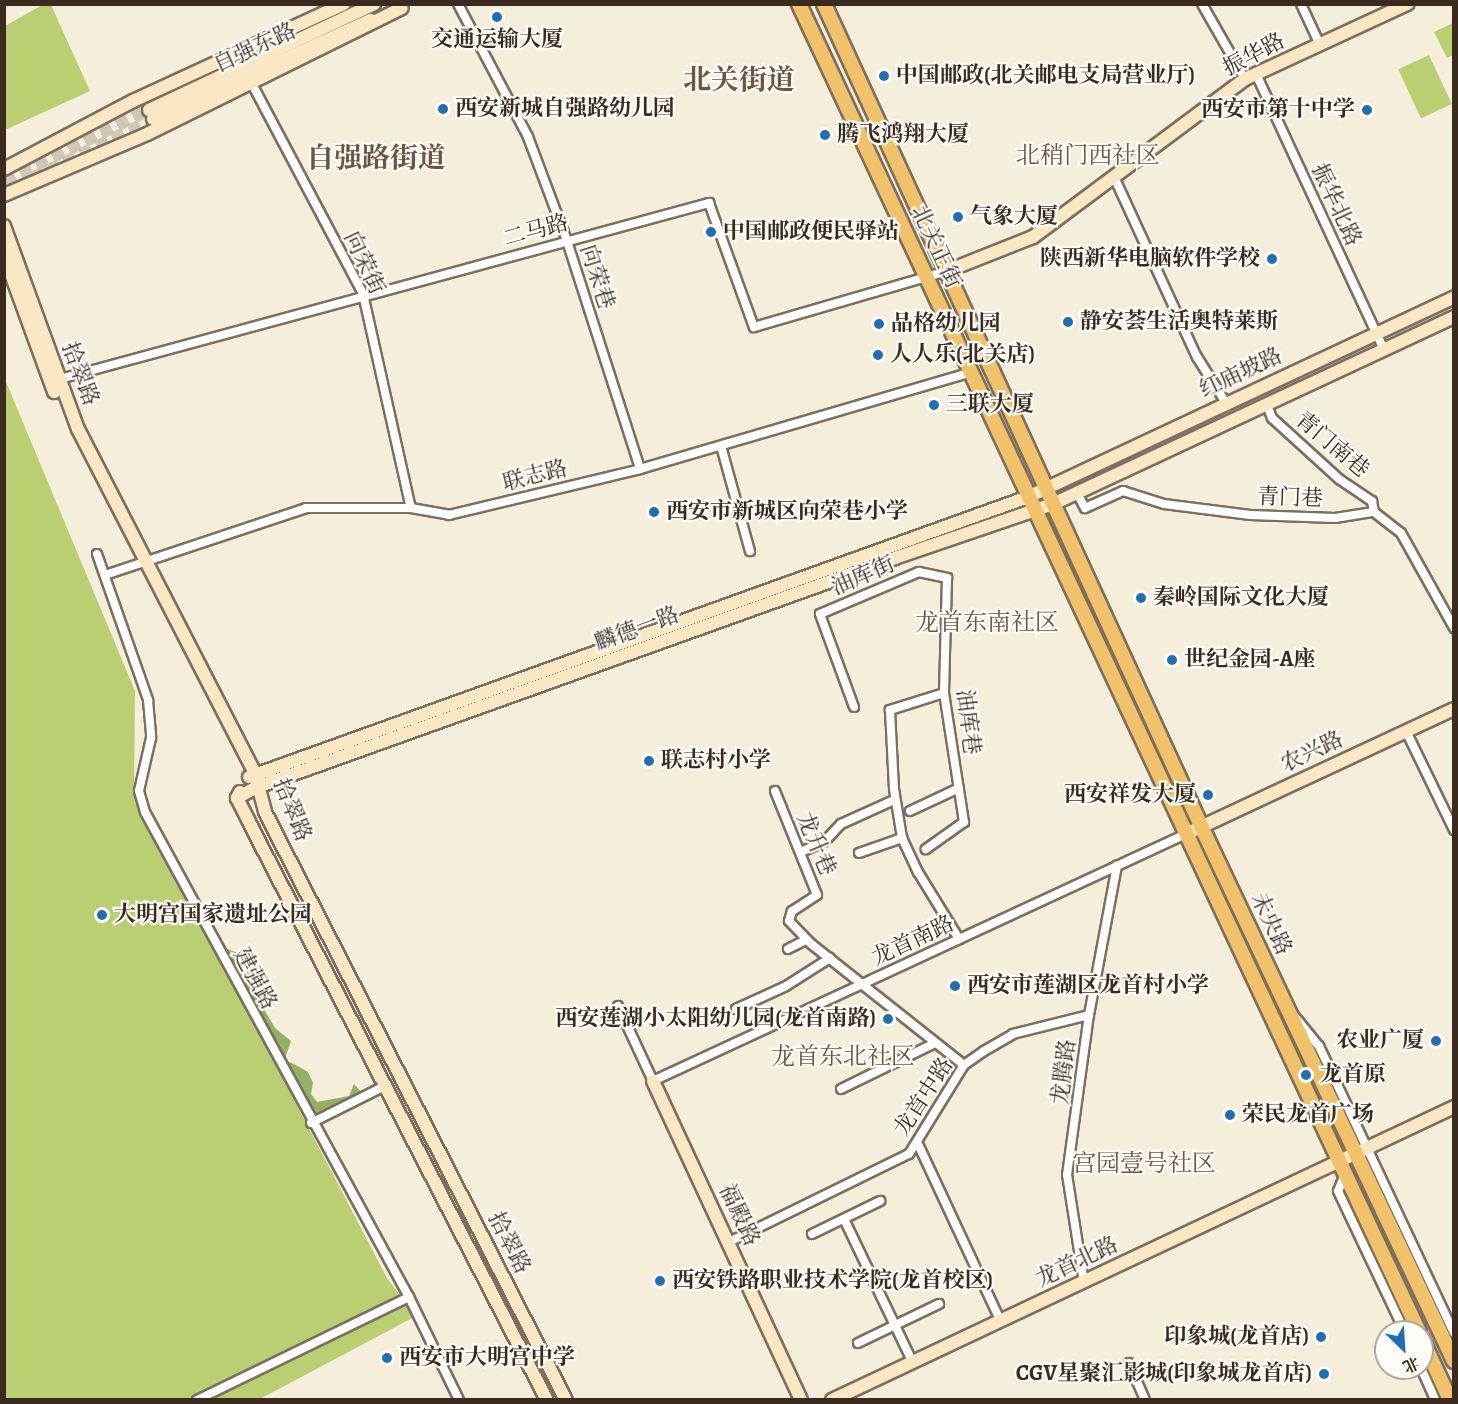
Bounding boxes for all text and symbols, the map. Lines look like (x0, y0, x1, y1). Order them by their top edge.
marker: 交通运输大厦 (490, 10, 504, 24)
street label: 自强东路 (210, 17, 300, 79)
place label: 交通运输大厦 (431, 27, 563, 53)
street label: 振华路 (1219, 28, 1289, 82)
district label: 北关街道 (683, 63, 795, 97)
place label: 中国邮政(北关邮电支局营业厅) (896, 63, 1195, 89)
marker: 中国邮政(北关邮电支局营业厅) (877, 69, 891, 83)
place label: 西安新城自强路幼儿园 (455, 96, 675, 122)
place label: 西安市第十中学 (1201, 97, 1355, 123)
marker: 西安新城自强路幼儿园 (436, 102, 450, 116)
marker: 西安市第十中学 (1360, 103, 1374, 117)
place label: 腾飞鸿翔大厦 (837, 122, 969, 148)
marker: 腾飞鸿翔大厦 (818, 128, 832, 142)
district label: 自强路街道 (306, 141, 446, 175)
district label: 北稍门西社区 (1016, 142, 1160, 170)
street label: 振华北路 (1305, 160, 1367, 250)
street label: 北关正街 (905, 202, 967, 292)
place label: 气象大厦 (970, 204, 1058, 230)
street label: 二马路 (501, 210, 571, 252)
marker: 气象大厦 (951, 210, 965, 224)
place label: 中国邮政便民驿站 (723, 219, 899, 245)
marker: 中国邮政便民驿站 (704, 225, 718, 239)
street label: 向荣街 (338, 228, 390, 298)
street label: 向荣巷 (574, 242, 620, 312)
place label: 陕西新华电脑软件学校 (1040, 246, 1260, 272)
marker: 陕西新华电脑软件学校 (1265, 252, 1279, 266)
place label: 静安荟生活奥特莱斯 (1080, 309, 1278, 335)
place label: 品格幼儿园 (891, 311, 1001, 337)
marker: 静安荟生活奥特莱斯 (1061, 315, 1075, 329)
marker: 品格幼儿园 (872, 317, 886, 331)
street label: 拾翠路 (56, 338, 104, 410)
place label: 人人乐(北关店) (890, 342, 1035, 368)
street label: 红庙坡路 (1196, 342, 1286, 404)
marker: 人人乐(北关店) (871, 348, 885, 362)
place label: 三联大厦 (946, 392, 1034, 418)
marker: 三联大厦 (927, 398, 941, 412)
street label: 青门南巷 (1290, 407, 1374, 483)
street label: 联志路 (500, 455, 570, 497)
street label: 青门巷 (1257, 484, 1323, 512)
place label: 西安市新城区向荣巷小学 (666, 499, 908, 525)
marker: 西安市新城区向荣巷小学 (647, 505, 661, 519)
street label: 油库街 (827, 551, 899, 601)
place label: 秦岭国际文化大厦 (1153, 585, 1329, 611)
marker: 秦岭国际文化大厦 (1134, 591, 1148, 605)
street label: 麟德一路 (591, 602, 683, 656)
district label: 龙首东南社区 (915, 609, 1059, 637)
place label: 世纪金园-A座 (1184, 647, 1315, 673)
marker: 世纪金园-A座 (1165, 653, 1179, 667)
street label: 油库巷 (951, 688, 985, 756)
street label: 农兴路 (1277, 726, 1347, 778)
place label: 联志村小学 (661, 748, 771, 774)
marker: 联志村小学 (642, 754, 656, 768)
street label: 拾翠路 (267, 774, 317, 846)
place label: 西安祥发大厦 (1064, 782, 1196, 808)
marker: 西安祥发大厦 (1201, 788, 1215, 802)
street label: 龙升巷 (791, 808, 841, 880)
street label: 未央路 (1245, 889, 1297, 959)
place label: 大明宫国家遗址公园 (114, 902, 312, 928)
marker: 大明宫国家遗址公园 (95, 908, 109, 922)
street label: 龙首南路 (868, 910, 958, 972)
street label: 建强路 (228, 944, 282, 1014)
place label: 西安市莲湖区龙首村小学 (967, 973, 1209, 999)
marker: 西安市莲湖区龙首村小学 (948, 979, 962, 993)
place label: 西安莲湖小太阳幼儿园(龙首南路) (555, 1006, 876, 1032)
marker: 西安莲湖小太阳幼儿园(龙首南路) (881, 1012, 895, 1026)
place label: 农业广厦 (1336, 1028, 1424, 1054)
marker: 农业广厦 (1429, 1034, 1443, 1048)
street label: 龙腾路 (1047, 1038, 1081, 1106)
district label: 龙首东北社区 (771, 1043, 915, 1071)
street label: 龙首中路 (889, 1053, 959, 1141)
place label: 龙首原 (1320, 1062, 1386, 1088)
marker: 龙首原 (1297, 1066, 1315, 1084)
place label: 荣民龙首广场 (1242, 1102, 1374, 1128)
marker: 荣民龙首广场 (1223, 1108, 1237, 1122)
district label: 宫园壹号社区 (1072, 1150, 1216, 1178)
street label: 福殿路 (713, 1180, 765, 1250)
street label: 拾翠路 (482, 1208, 536, 1278)
street label: 龙首北路 (1032, 1231, 1122, 1293)
place label: 西安铁路职业技术学院(龙首校区) (672, 1268, 993, 1294)
marker: 西安铁路职业技术学院(龙首校区) (653, 1274, 667, 1288)
north arrow (1374, 1320, 1434, 1380)
place label: 印象城(龙首店) (1164, 1324, 1309, 1350)
marker: 印象城(龙首店) (1314, 1330, 1328, 1344)
place label: 西安市大明宫中学 (399, 1345, 575, 1371)
marker: 西安市大明宫中学 (380, 1351, 394, 1365)
text: 北 (1399, 1351, 1423, 1378)
place label: CGV星聚汇影城(印象城龙首店) (1016, 1361, 1312, 1387)
marker: CGV星聚汇影城(印象城龙首店) (1317, 1367, 1331, 1381)

